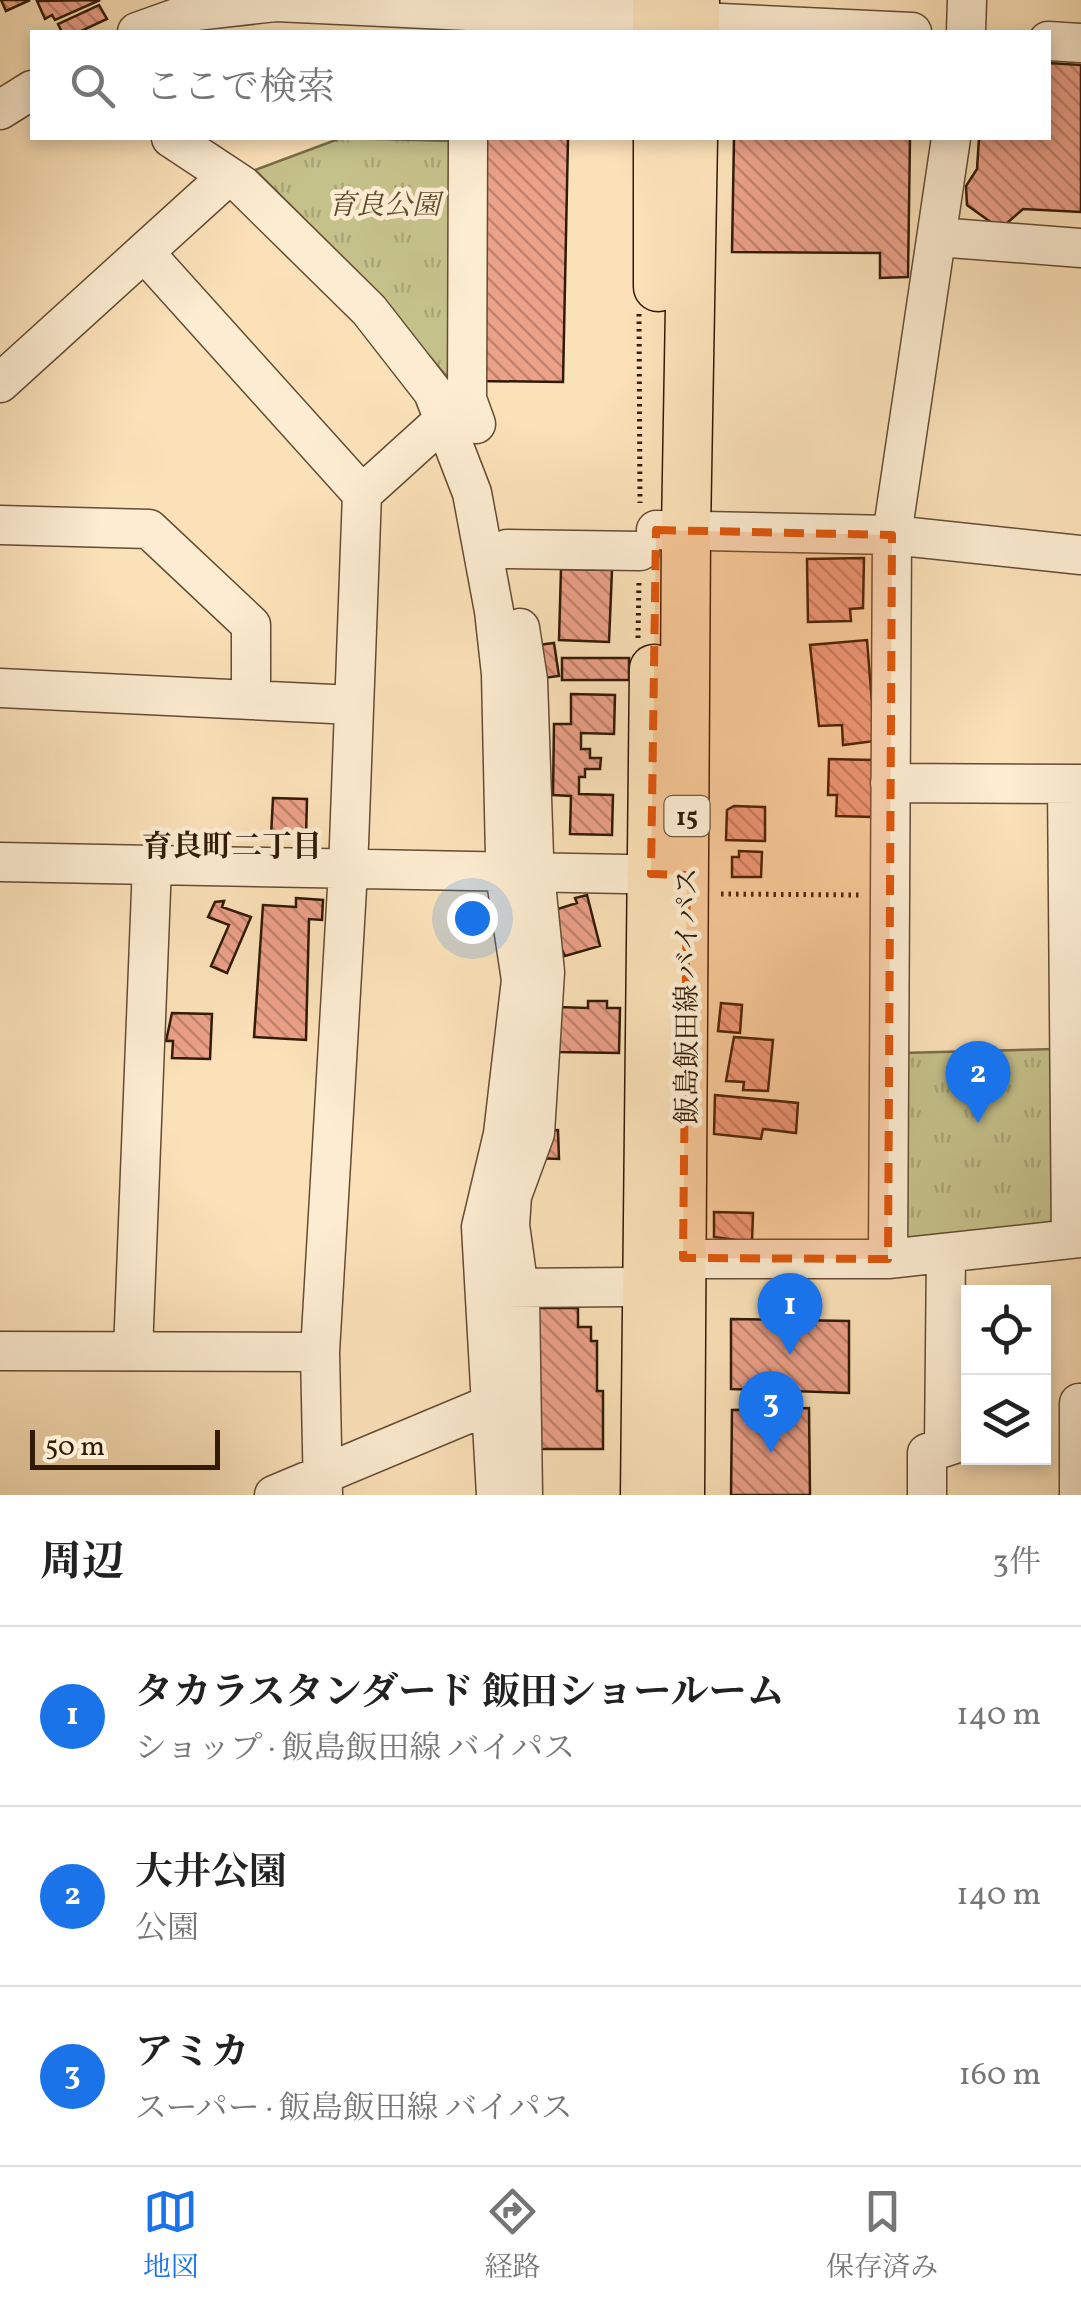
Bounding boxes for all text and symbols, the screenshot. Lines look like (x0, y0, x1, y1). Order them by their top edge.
search box (30, 30, 1051, 140)
icon: search (65, 58, 120, 113)
text: ここで検索 (145, 63, 335, 116)
park label: 育良公園 (328, 187, 444, 226)
road number: 15 (664, 796, 710, 836)
district label: 育良町二丁目 (142, 827, 322, 869)
street label: 飯島飯田線 バイパス (669, 867, 708, 1125)
your location (447, 893, 498, 944)
pin: 2 (946, 1040, 1010, 1123)
pin: 1 (758, 1272, 822, 1355)
map controls (961, 1285, 1051, 1465)
button: locate (961, 1285, 1051, 1375)
pin: 3 (738, 1370, 804, 1453)
button: layers (961, 1375, 1051, 1465)
scale bar (30, 1425, 220, 1470)
text: 50 m (45, 1428, 105, 1467)
text: 周辺 (40, 1535, 124, 1594)
text: 3件 (993, 1542, 1041, 1586)
text: タカラスタンダード 飯田ショールーム (135, 1668, 784, 1721)
text: 1 (66, 1694, 79, 1738)
text: 140 m (956, 1694, 1041, 1738)
text: ショップ · 飯島飯田線 バイパス (135, 1728, 575, 1772)
text: 大井公園 (135, 1848, 287, 1901)
text: 2 (64, 1874, 81, 1918)
text: 140 m (956, 1874, 1041, 1918)
text: 公園 (135, 1908, 199, 1952)
text: アミカ (135, 2028, 249, 2081)
text: 3 (64, 2054, 81, 2098)
text: 160 m (958, 2054, 1041, 2098)
text: スーパー · 飯島飯田線 バイパス (135, 2088, 573, 2132)
tab: 地図 (143, 2184, 199, 2288)
tab: 経路 (484, 2184, 540, 2288)
tab: 保存済み (826, 2184, 938, 2288)

